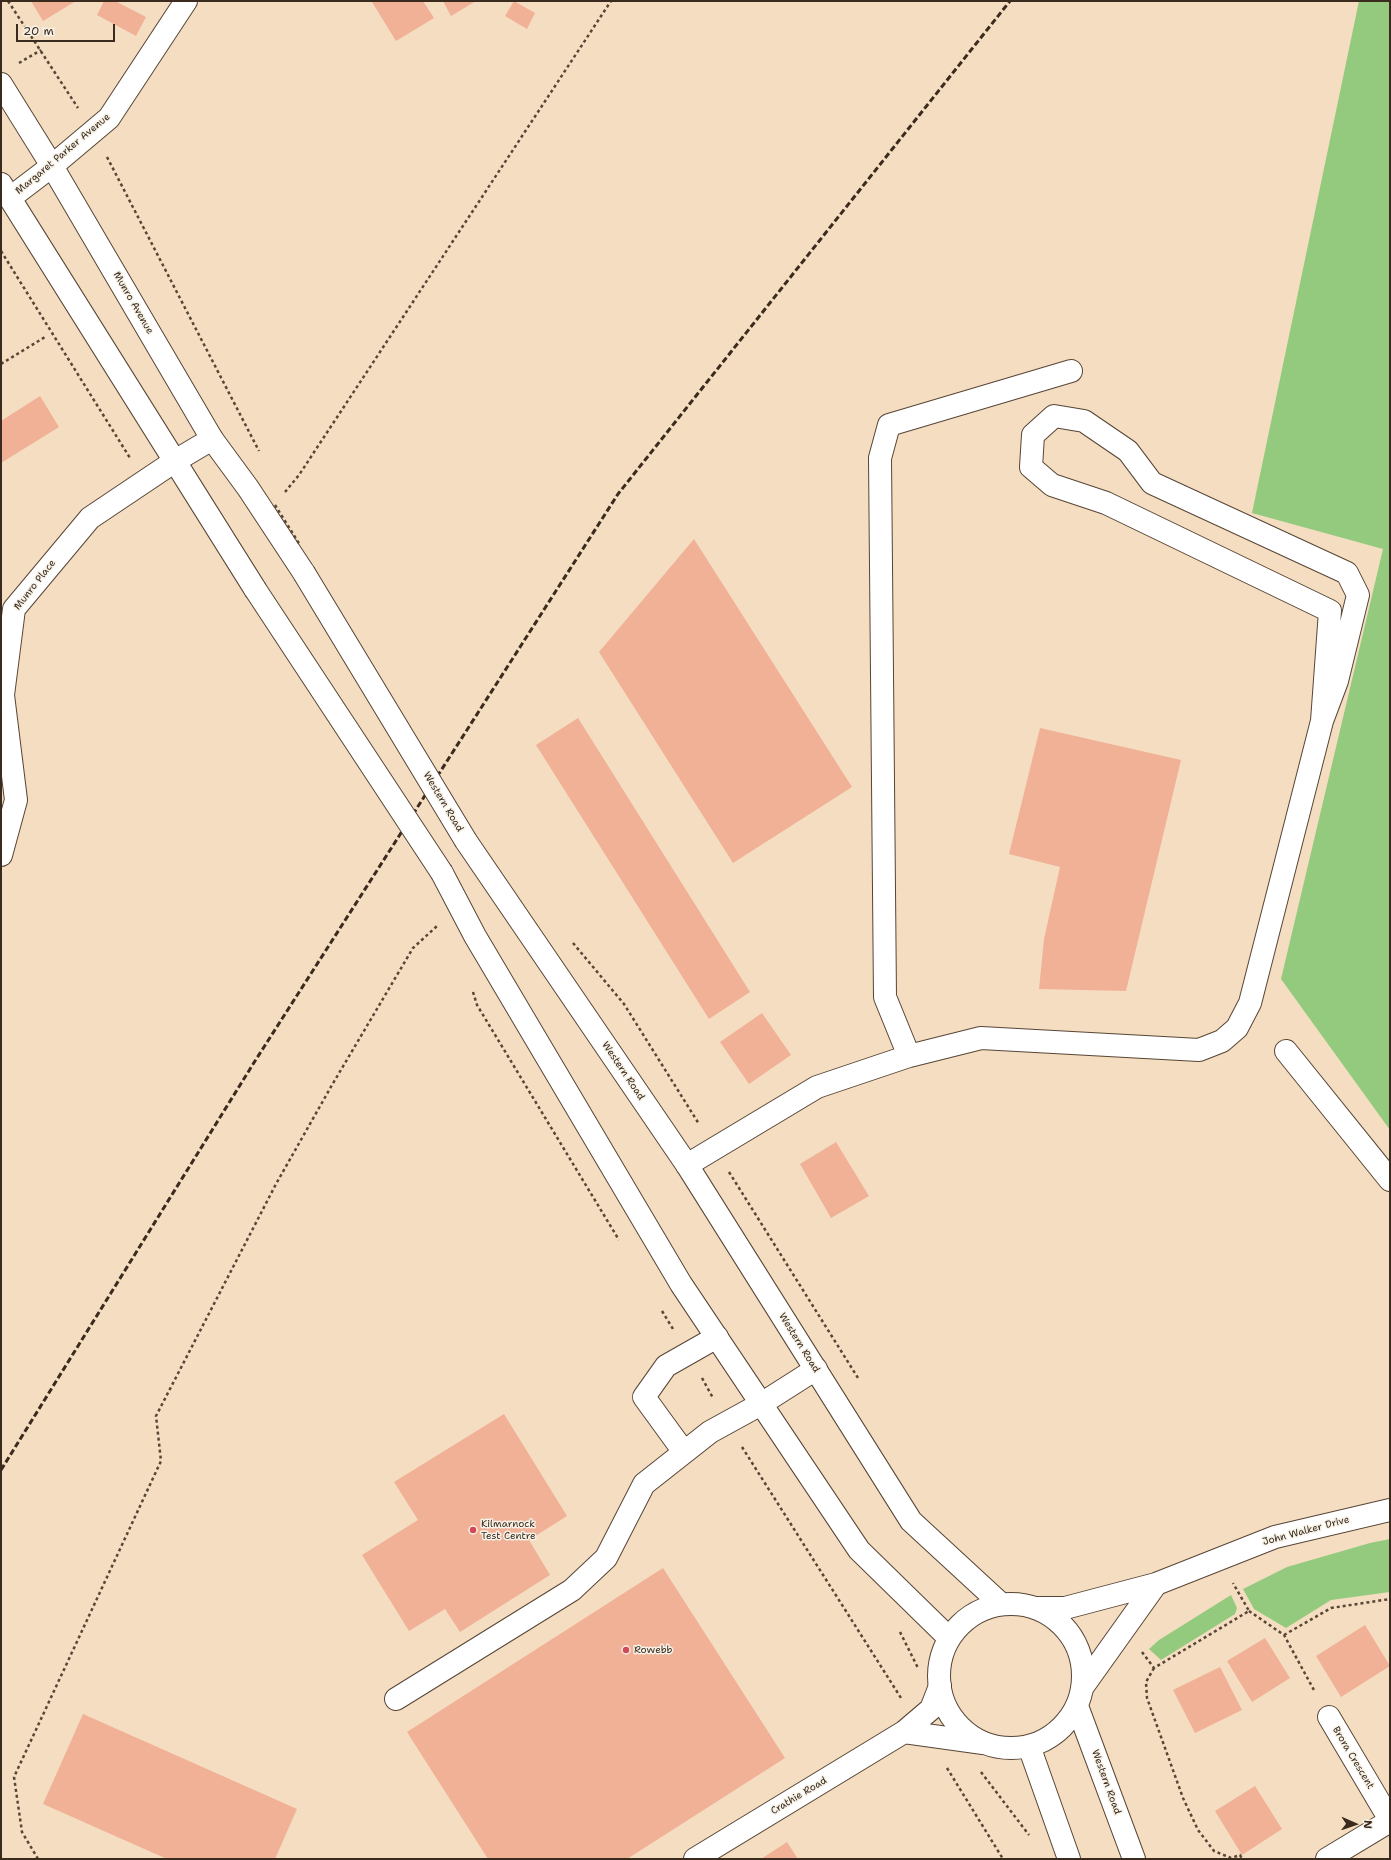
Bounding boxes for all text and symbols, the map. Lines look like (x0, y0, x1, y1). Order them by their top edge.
scale bar (18, 16, 117, 42)
text: 20 m (23, 23, 54, 39)
street label: Margaret Parker Avenue (13, 111, 113, 197)
street label: Munro Avenue (110, 270, 156, 336)
street label: Munro Place (12, 558, 58, 612)
street label: Western Road (420, 770, 466, 834)
street label: Western Road (599, 1039, 647, 1103)
street label: Western Road (776, 1311, 822, 1375)
street label: John Walker Drive (1261, 1514, 1351, 1548)
place label: Kilmarnock Test Centre (481, 1518, 536, 1542)
marker: Kilmarnock Test Centre (468, 1525, 478, 1535)
place label: Rowebb (634, 1644, 673, 1656)
marker: Rowebb (621, 1645, 631, 1655)
street label: Brora Crescent (1330, 1725, 1376, 1791)
street label: Western Road (1089, 1748, 1123, 1816)
street label: Crathie Road (769, 1775, 829, 1817)
north arrow (1335, 1804, 1375, 1844)
text: N (1360, 1820, 1375, 1829)

